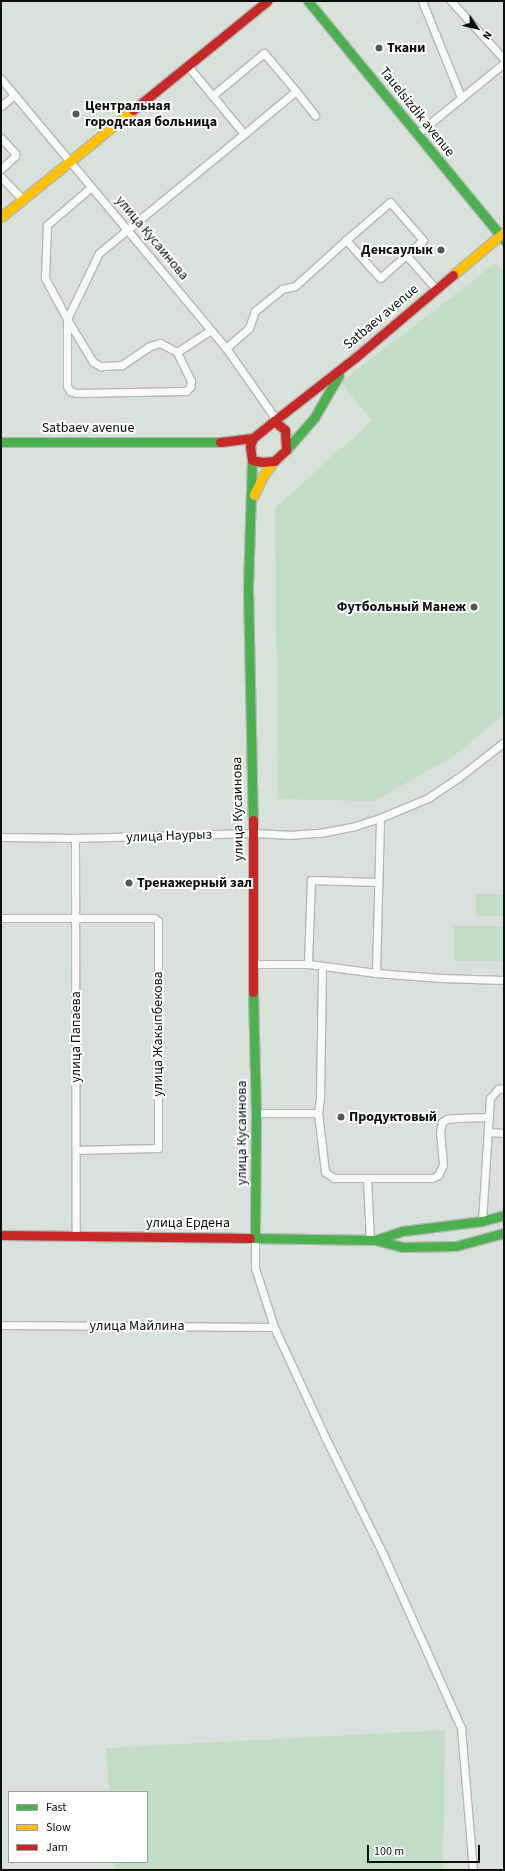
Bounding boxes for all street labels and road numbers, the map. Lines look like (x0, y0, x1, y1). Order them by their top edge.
street label: Tauelsizdik avenue (376, 64, 458, 160)
street label: улица Кусаинова (112, 193, 192, 283)
street label: Satbaev avenue (340, 281, 422, 353)
street label: Satbaev avenue (42, 420, 134, 436)
street label: улица Кусаинова (229, 757, 247, 861)
street label: улица Наурыз (126, 826, 212, 846)
street label: улица Жакыпбекова (150, 971, 166, 1097)
street label: улица Папаева (68, 991, 84, 1083)
street label: улица Кусаинова (234, 1081, 250, 1185)
street label: улица Ердена (146, 1215, 230, 1231)
street label: улица Майлина (90, 1318, 184, 1334)

